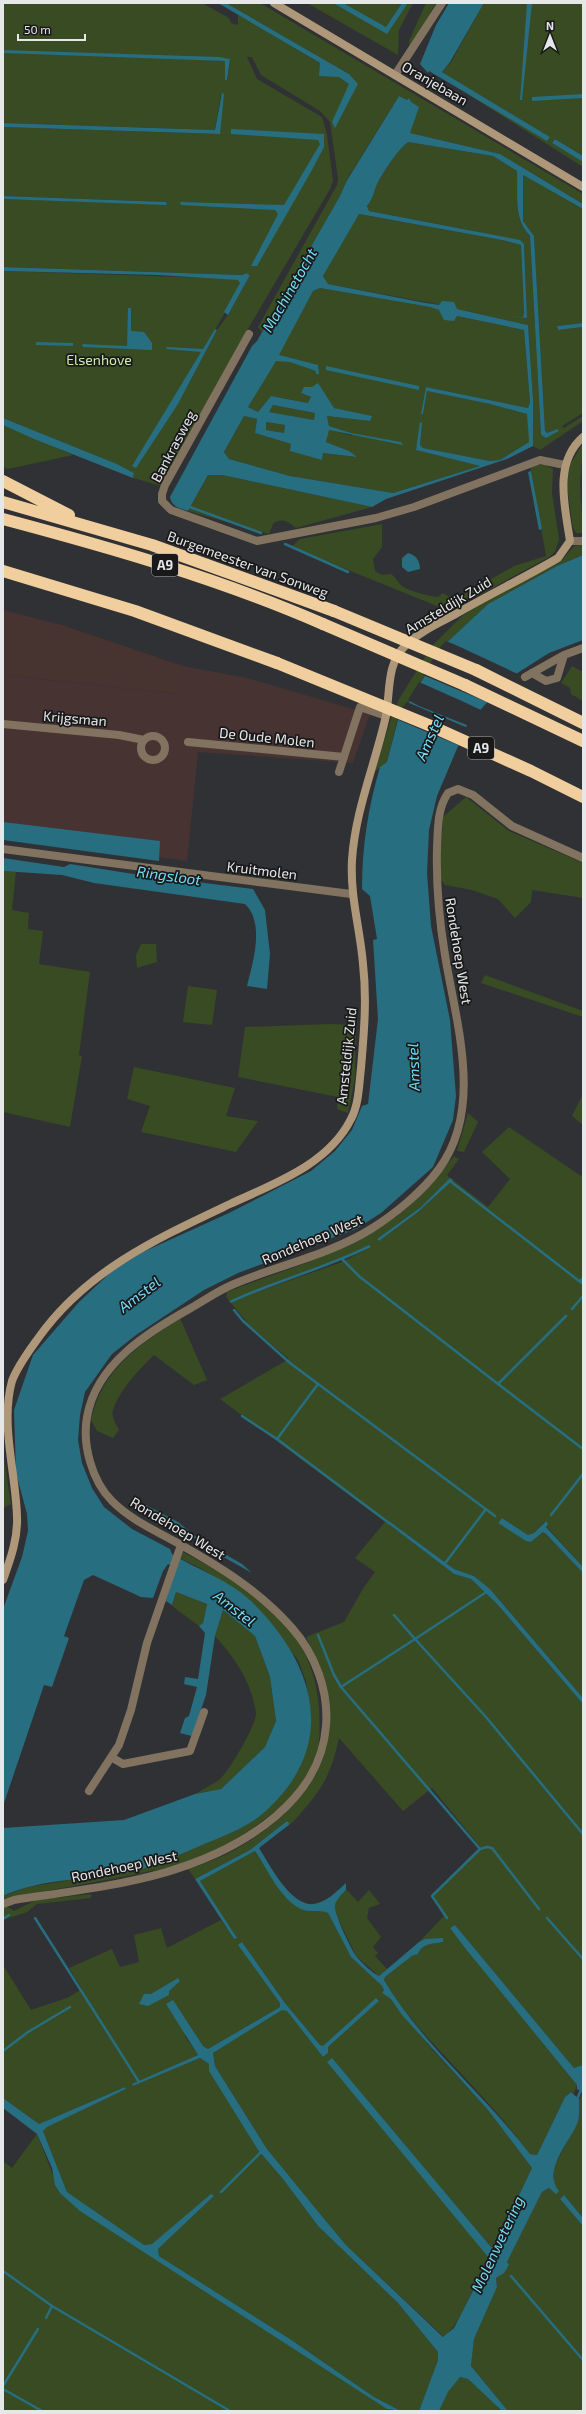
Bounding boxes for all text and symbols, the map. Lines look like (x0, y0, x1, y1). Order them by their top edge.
scale bar (18, 16, 85, 42)
north arrow (530, 16, 570, 56)
text: N (546, 19, 554, 32)
text: 50 m (24, 22, 51, 36)
street label: Oranjebaan (399, 57, 471, 109)
water label: Machinetocht (258, 245, 320, 335)
park label: Elsenhove (66, 351, 132, 368)
street label: Bankrasweg (147, 407, 199, 485)
street label: Burgemeester van Sonweg (165, 527, 331, 601)
road number: A9 (152, 554, 178, 576)
street label: Amsteldijk Zuid (402, 573, 494, 637)
street label: Krijgsman (42, 707, 108, 729)
water label: Amstel (411, 711, 447, 764)
street label: De Oude Molen (218, 724, 316, 750)
road number: A9 (468, 737, 494, 759)
street label: Kruitmolen (226, 857, 298, 883)
water label: Ringsloot (136, 862, 203, 888)
street label: Rondehoep West (442, 896, 476, 1006)
street label: Amsteldijk Zuid (332, 1007, 360, 1105)
water label: Amstel (403, 1043, 423, 1092)
street label: Rondehoep West (259, 1210, 365, 1268)
water label: Amstel (114, 1272, 164, 1316)
street label: Rondehoep West (127, 1493, 229, 1563)
water label: Amstel (210, 1585, 259, 1630)
street label: Rondehoep West (69, 1846, 179, 1886)
water label: Molenwetering (467, 2193, 527, 2295)

